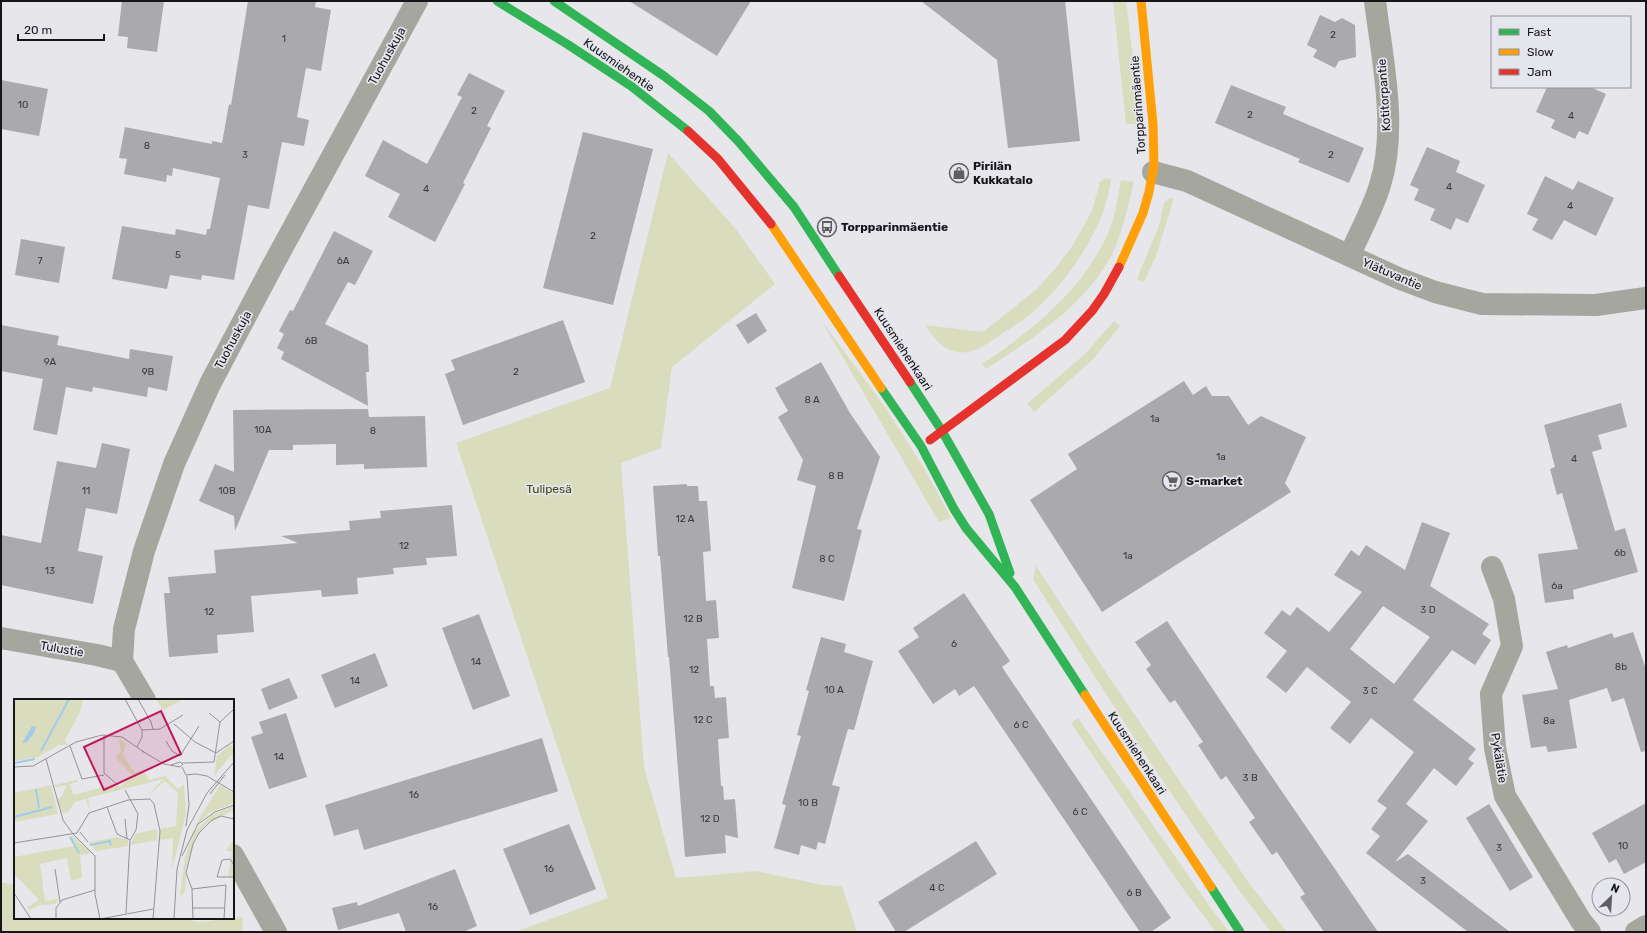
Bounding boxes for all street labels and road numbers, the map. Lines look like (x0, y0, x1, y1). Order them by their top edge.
street label: Tuohuskuja (365, 25, 409, 87)
street label: Kuusmiehentie (581, 35, 657, 95)
street label: Torpparinmäentie (1128, 55, 1148, 155)
street label: Kotitorpantie (1374, 58, 1394, 132)
street label: Ylätuvantie (1360, 255, 1424, 293)
street label: Kuusmiehenkaari (871, 305, 935, 393)
street label: Tuohuskuja (212, 309, 254, 371)
street label: Tulustie (39, 638, 85, 660)
street label: Kuusmiehenkaari (1105, 709, 1169, 797)
street label: Pykälätie (1488, 732, 1510, 784)

